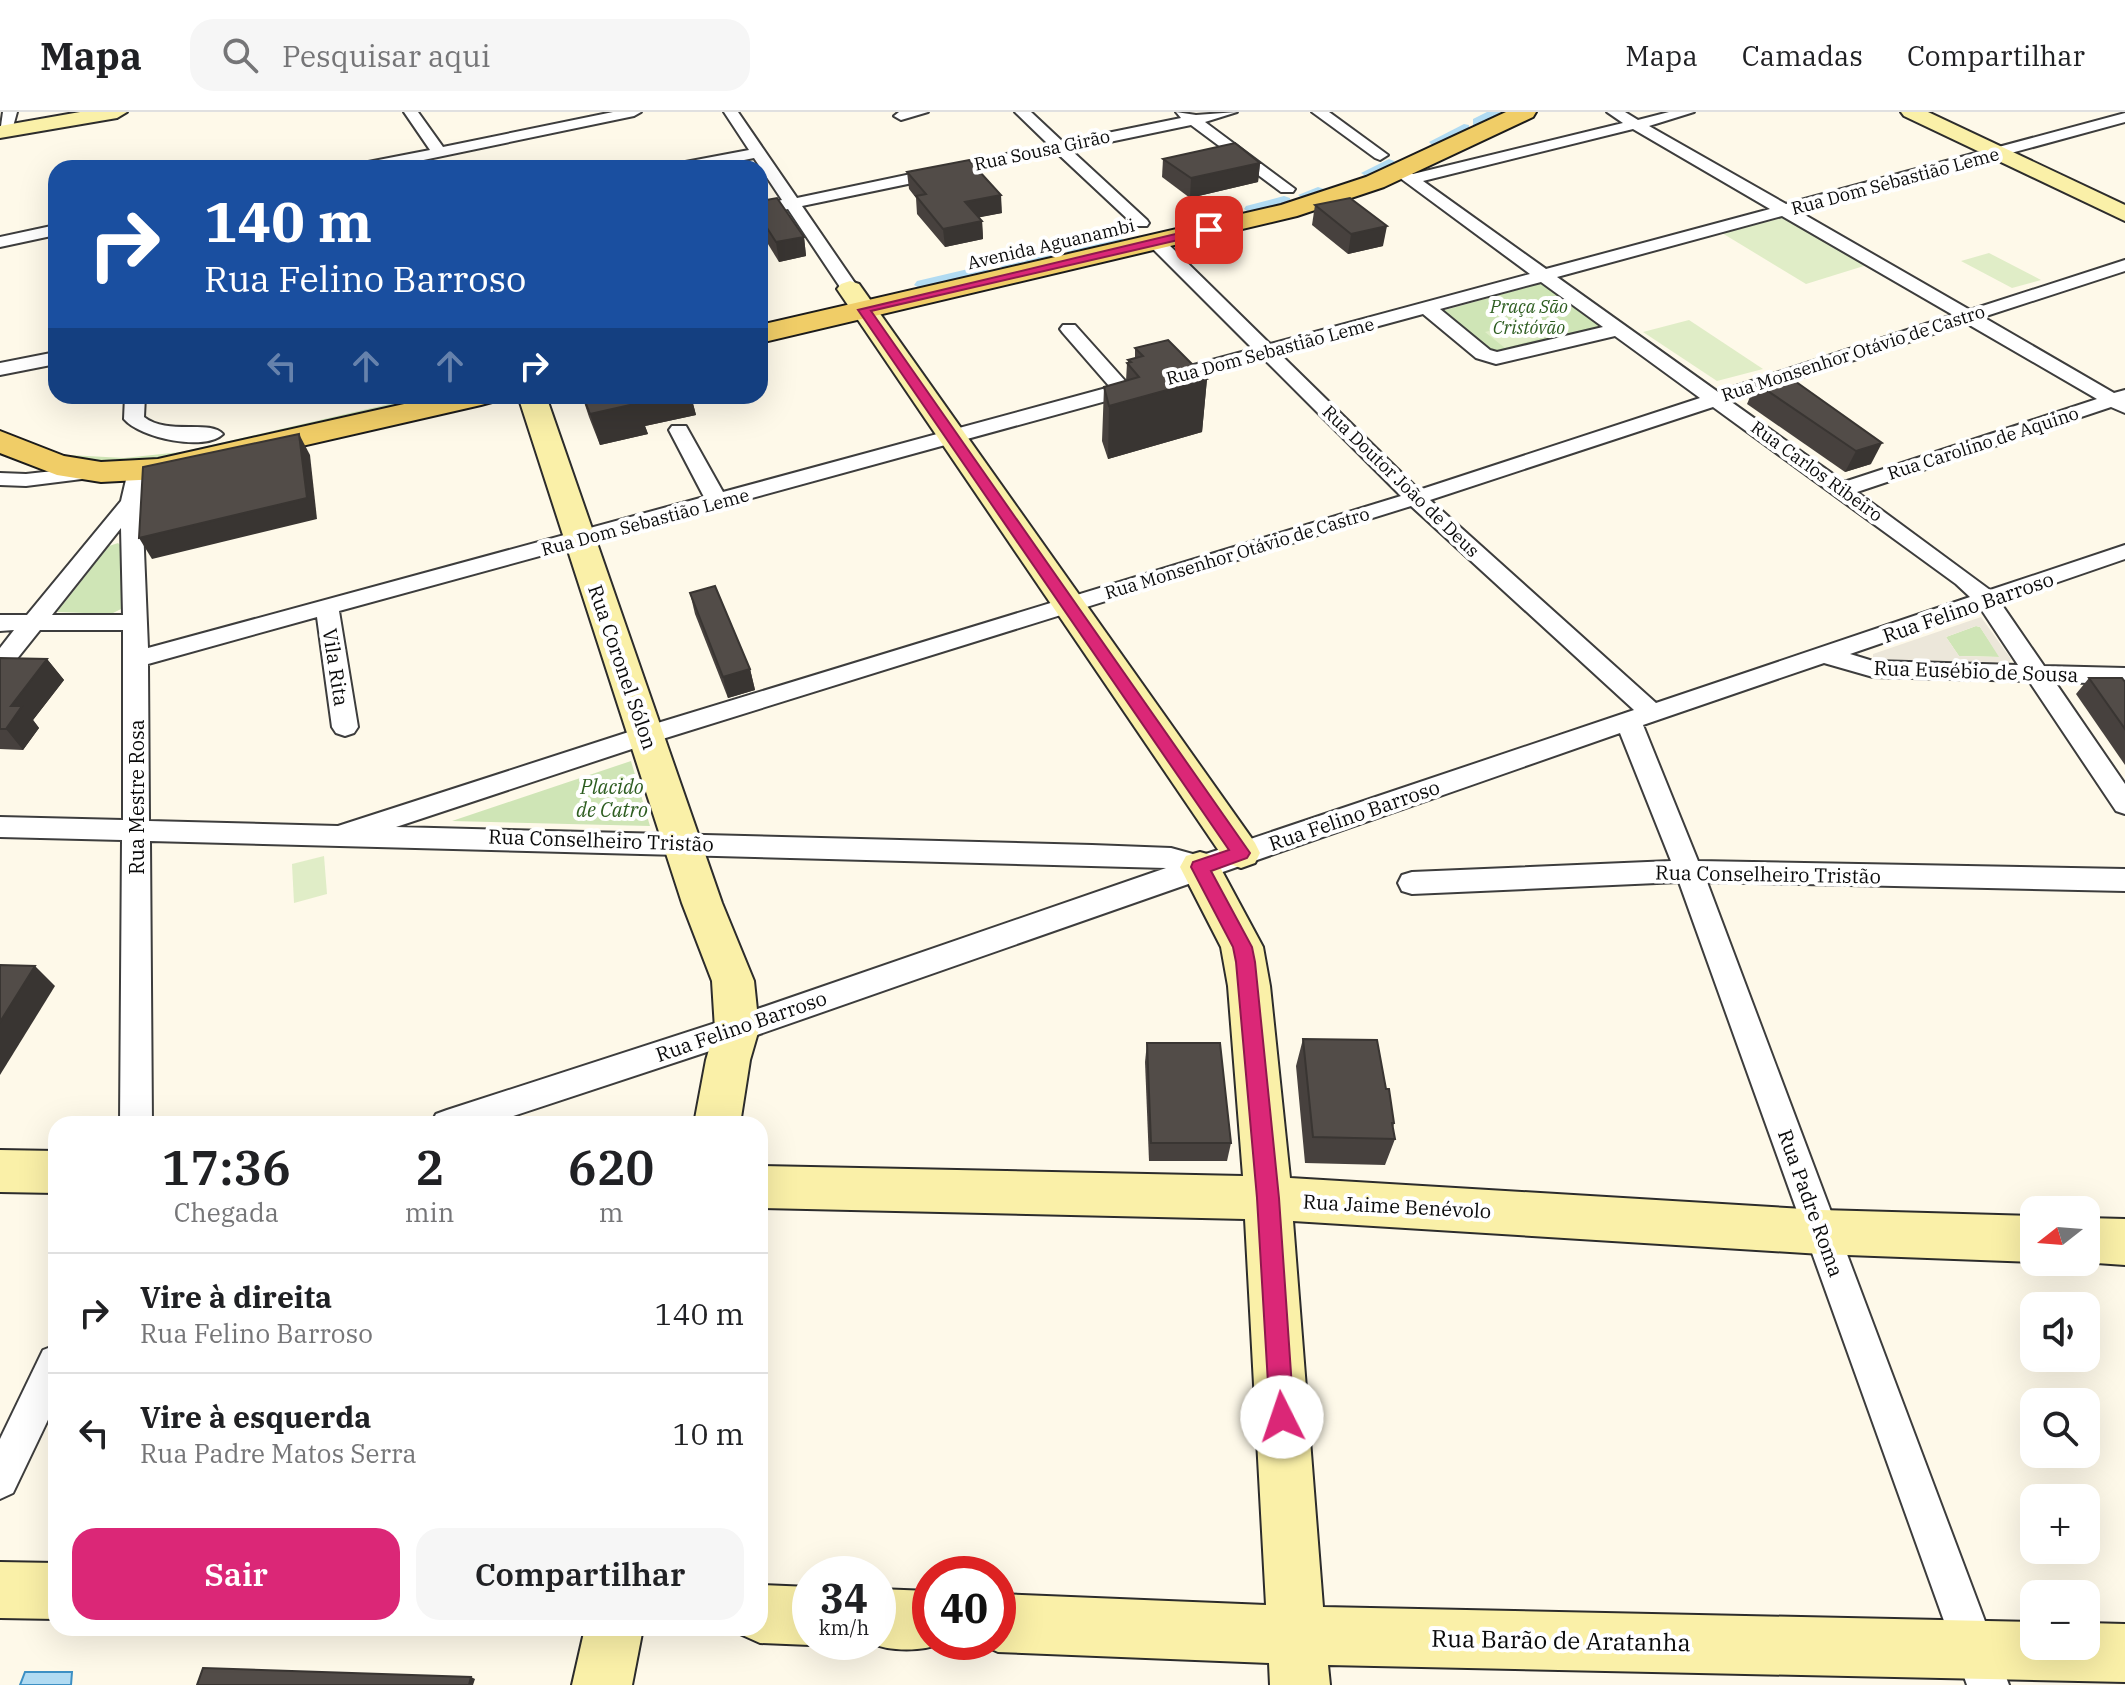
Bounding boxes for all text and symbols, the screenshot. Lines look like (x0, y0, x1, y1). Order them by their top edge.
search box (190, 19, 750, 91)
text: Mapa (40, 31, 142, 80)
icon: search (218, 33, 262, 77)
text: Pesquisar aqui (282, 36, 490, 75)
text: Mapa (1625, 37, 1698, 74)
text: Camadas (1742, 37, 1863, 74)
text: Compartilhar (1907, 37, 2085, 74)
street label: Rua Sousa Girão (972, 124, 1112, 176)
street label: Rua Dom Sebastião Leme (1789, 142, 2001, 220)
text: 140 m (204, 185, 372, 257)
icon: right (72, 192, 176, 296)
pin (1175, 196, 1243, 264)
icon: arrive (1187, 208, 1231, 252)
street label: Avenida Aguanambi (965, 213, 1137, 274)
text: Rua Felino Barroso (204, 255, 526, 302)
park label: Praça São Cristóvão (1489, 295, 1568, 339)
street label: Rua Monsenhor Otávio de Castro (1718, 299, 1988, 407)
street label: Rua Dom Sebastião Leme (1164, 312, 1376, 390)
icon: left (260, 344, 304, 388)
icon: ahead (344, 344, 388, 388)
icon: ahead (428, 344, 472, 388)
icon: right (512, 344, 556, 388)
street label: Rua Doutor João de Deus (1318, 400, 1484, 562)
street label: Rua Carolino de Aquino (1884, 401, 2082, 485)
street label: Rua Carlos Ribeiro (1747, 416, 1887, 526)
street label: Rua Dom Sebastião Leme (539, 483, 751, 561)
street label: Rua Monsenhor Otávio de Castro (1102, 502, 1372, 604)
street label: Rua Felino Barroso (1879, 565, 2057, 649)
street label: Rua Coronel Sólon (582, 581, 664, 753)
street label: Vila Rita (317, 626, 355, 708)
street label: Rua Eusébio de Sousa (1873, 654, 2079, 688)
street label: Rua Mestre Rosa (123, 719, 150, 875)
park label: Placido de Catro (576, 773, 648, 823)
street label: Rua Felino Barroso (1265, 773, 1443, 857)
street label: Rua Conselheiro Tristão (488, 823, 714, 857)
street label: Rua Conselheiro Tristão (1655, 859, 1881, 889)
street label: Rua Felino Barroso (652, 984, 830, 1068)
street label: Rua Padre Roma (1772, 1125, 1850, 1281)
text: 17:36 (162, 1136, 291, 1198)
text: 2 (415, 1136, 444, 1198)
text: 620 (568, 1136, 654, 1198)
street label: Rua Jaime Benévolo (1302, 1188, 1492, 1224)
text: Chegada (174, 1195, 279, 1229)
text: min (405, 1195, 454, 1229)
text: m (599, 1195, 624, 1229)
north arrow (2020, 1196, 2100, 1276)
map controls (2020, 1196, 2100, 1660)
text: Vire à direita (140, 1277, 332, 1316)
icon: right (72, 1291, 116, 1335)
button: sound (2020, 1292, 2100, 1372)
text: 140 m (654, 1294, 744, 1333)
text: Rua Felino Barroso (140, 1316, 373, 1350)
position arrow (1240, 1375, 1324, 1459)
button: search (2020, 1388, 2100, 1468)
text: Vire à esquerda (140, 1397, 371, 1436)
icon: left (72, 1411, 116, 1455)
text: 10 m (672, 1414, 744, 1453)
text: Rua Padre Matos Serra (140, 1436, 417, 1470)
button: + (2020, 1484, 2100, 1564)
button: Sair (72, 1528, 400, 1620)
button: Compartilhar (416, 1528, 744, 1620)
speed limit sign: 40 (912, 1556, 1016, 1660)
text: 34 (820, 1572, 868, 1624)
button: − (2020, 1580, 2100, 1660)
text: km/h (819, 1614, 869, 1641)
street label: Rua Barão de Aratanha (1431, 1622, 1691, 1658)

